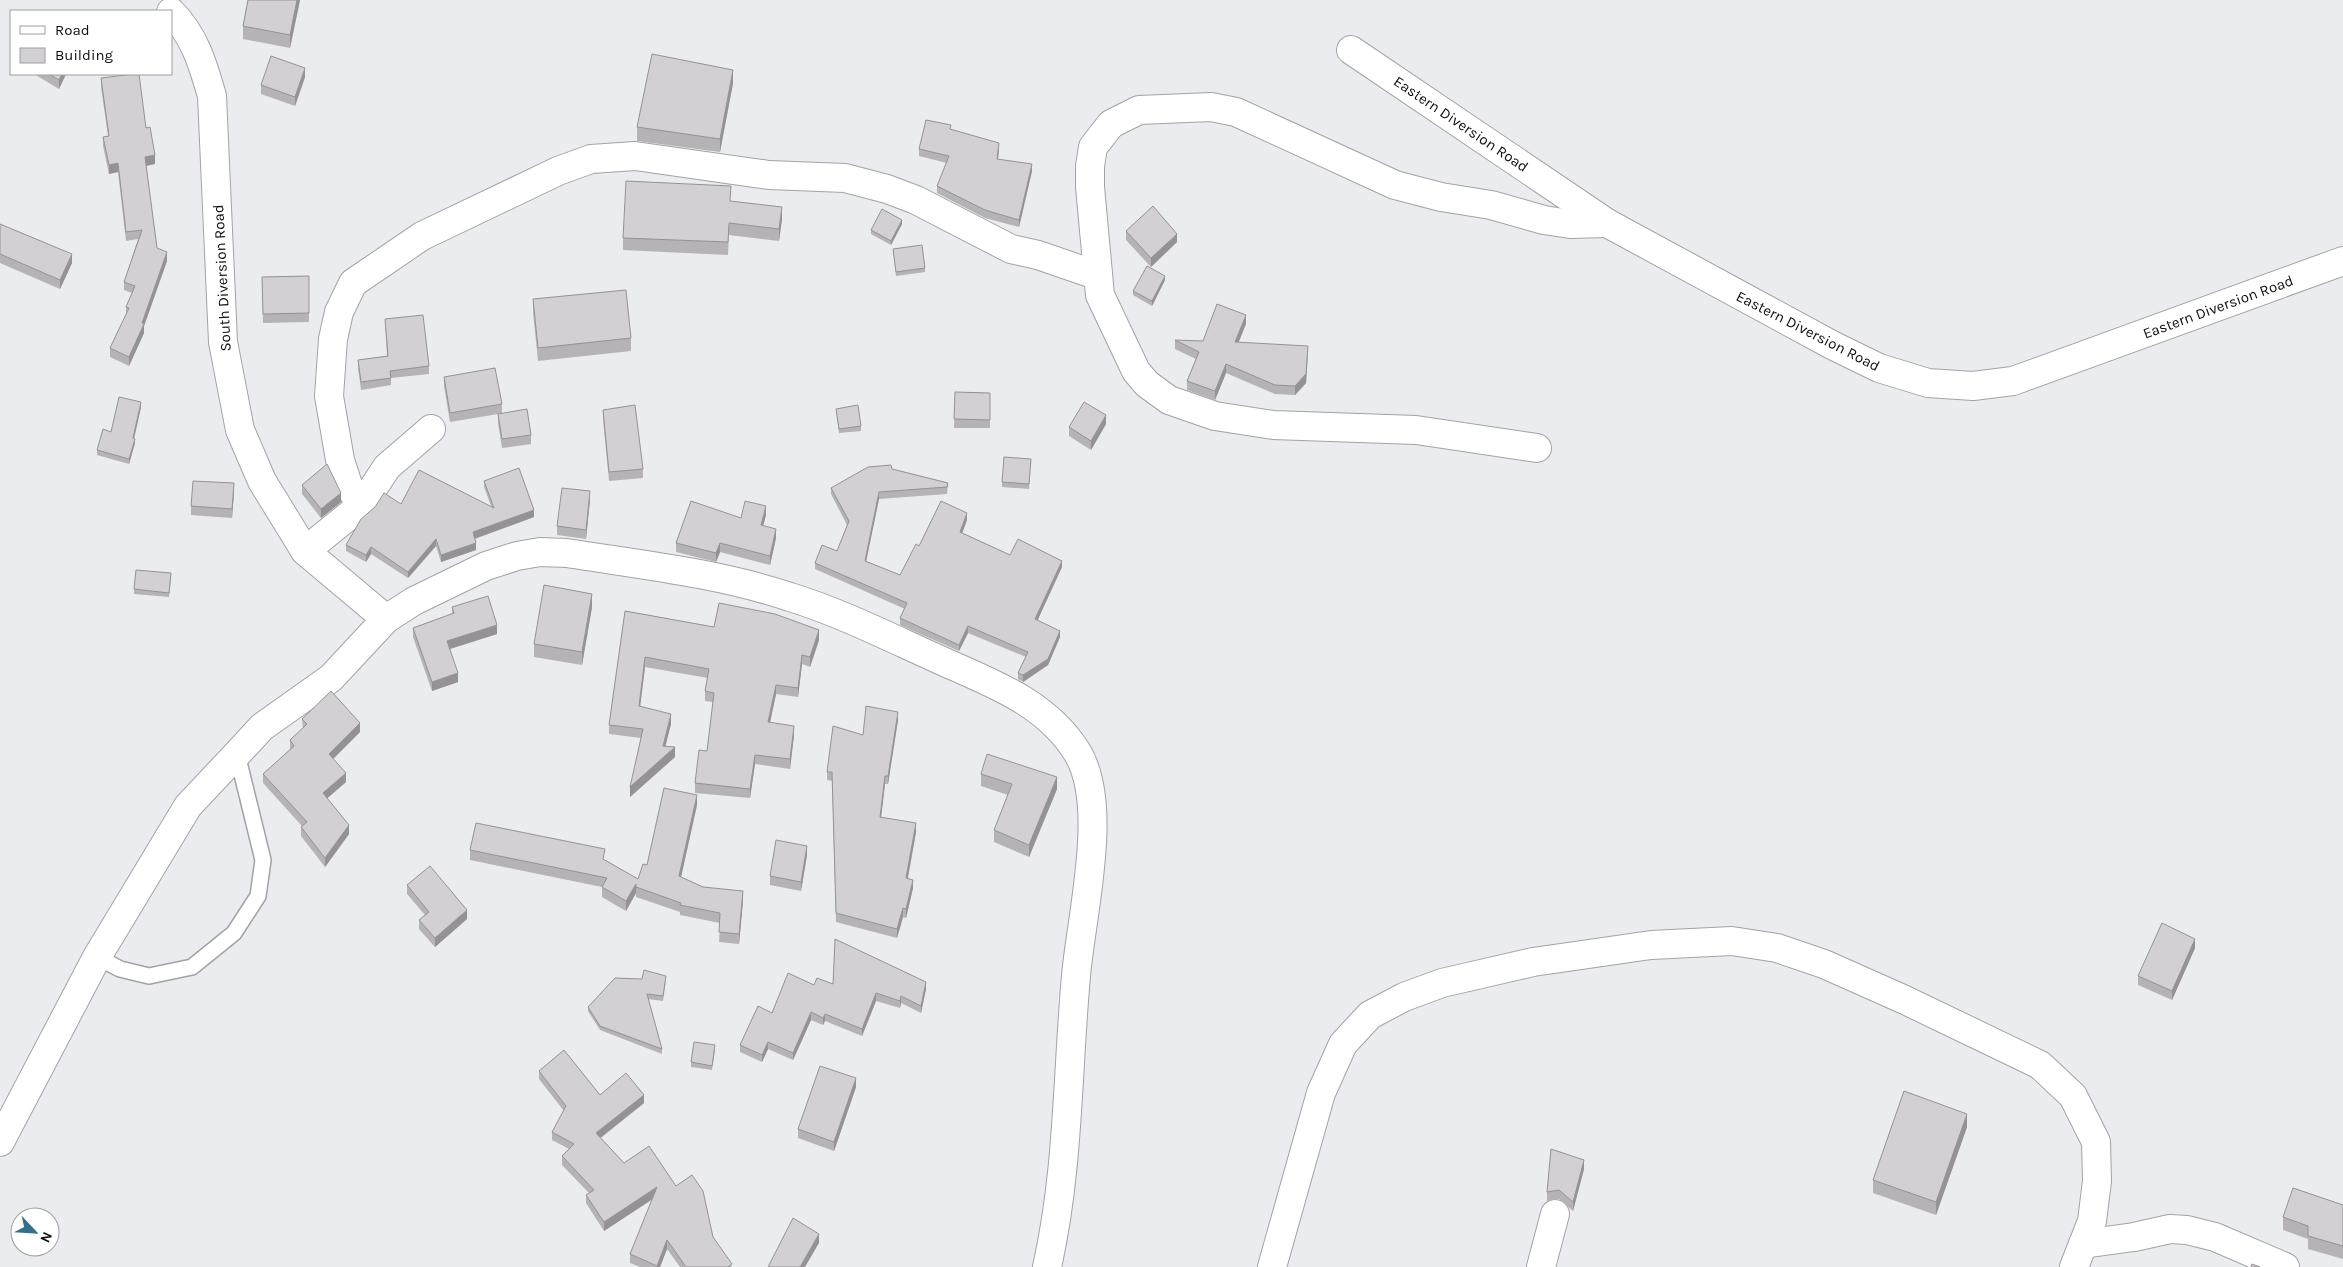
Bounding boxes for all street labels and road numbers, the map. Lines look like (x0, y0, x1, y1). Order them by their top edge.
street label: Eastern Diversion Road (1390, 72, 1532, 176)
street label: South Diversion Road (209, 204, 235, 352)
street label: Eastern Diversion Road (2140, 271, 2296, 343)
street label: Eastern Diversion Road (1733, 287, 1883, 375)

